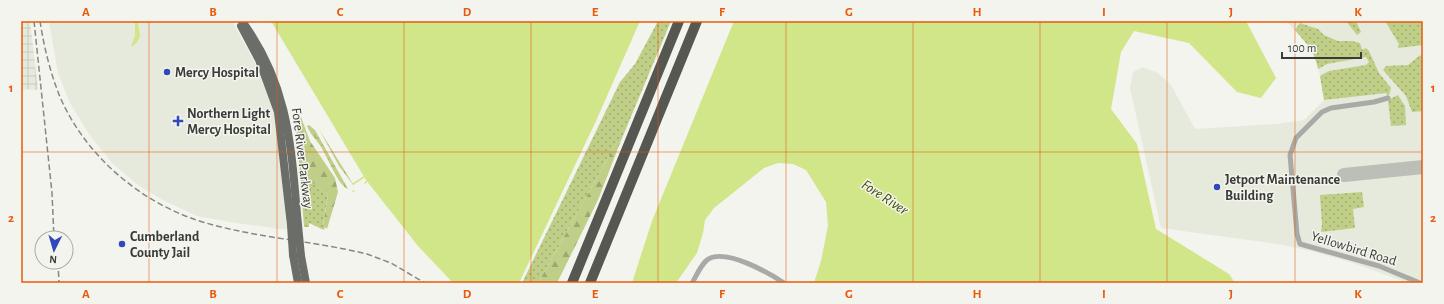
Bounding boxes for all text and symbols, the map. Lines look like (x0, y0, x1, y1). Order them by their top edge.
text: A (82, 6, 90, 19)
text: B (209, 6, 217, 19)
text: C (337, 6, 344, 19)
text: D (463, 6, 472, 19)
text: E (592, 6, 599, 19)
text: F (719, 6, 726, 19)
text: G (845, 6, 853, 19)
text: H (972, 6, 982, 19)
text: I (1102, 6, 1106, 19)
text: J (1229, 6, 1233, 19)
text: K (1354, 6, 1362, 19)
scale bar (1282, 34, 1361, 60)
text: 100 m (1288, 42, 1316, 54)
place label: Mercy Hospital (175, 66, 259, 80)
marker: Mercy Hospital (162, 67, 172, 77)
text: 1 (9, 82, 13, 95)
text: 1 (1431, 82, 1435, 95)
place label: Northern Light Mercy Hospital (187, 107, 271, 137)
street label: Fore River Parkway (289, 107, 315, 209)
marker: Northern Light Mercy Hospital (172, 115, 184, 127)
place label: Jetport Maintenance Building (1225, 173, 1341, 203)
water label: Fore River (859, 177, 912, 219)
marker: Jetport Maintenance Building (1212, 182, 1222, 192)
text: 2 (8, 212, 14, 225)
text: 2 (1430, 212, 1436, 225)
street label: Yellowbird Road (1309, 229, 1398, 269)
north arrow (34, 230, 74, 270)
place label: Cumberland County Jail (130, 230, 200, 260)
marker: Cumberland County Jail (117, 239, 127, 249)
text: N (49, 254, 57, 265)
text: A (82, 288, 90, 301)
text: B (209, 288, 217, 301)
text: C (337, 288, 344, 301)
text: D (463, 288, 472, 301)
text: E (592, 288, 599, 301)
text: F (719, 288, 726, 301)
text: G (845, 288, 853, 301)
text: H (972, 288, 982, 301)
text: I (1102, 288, 1106, 301)
text: J (1229, 288, 1233, 301)
text: K (1354, 288, 1362, 301)

